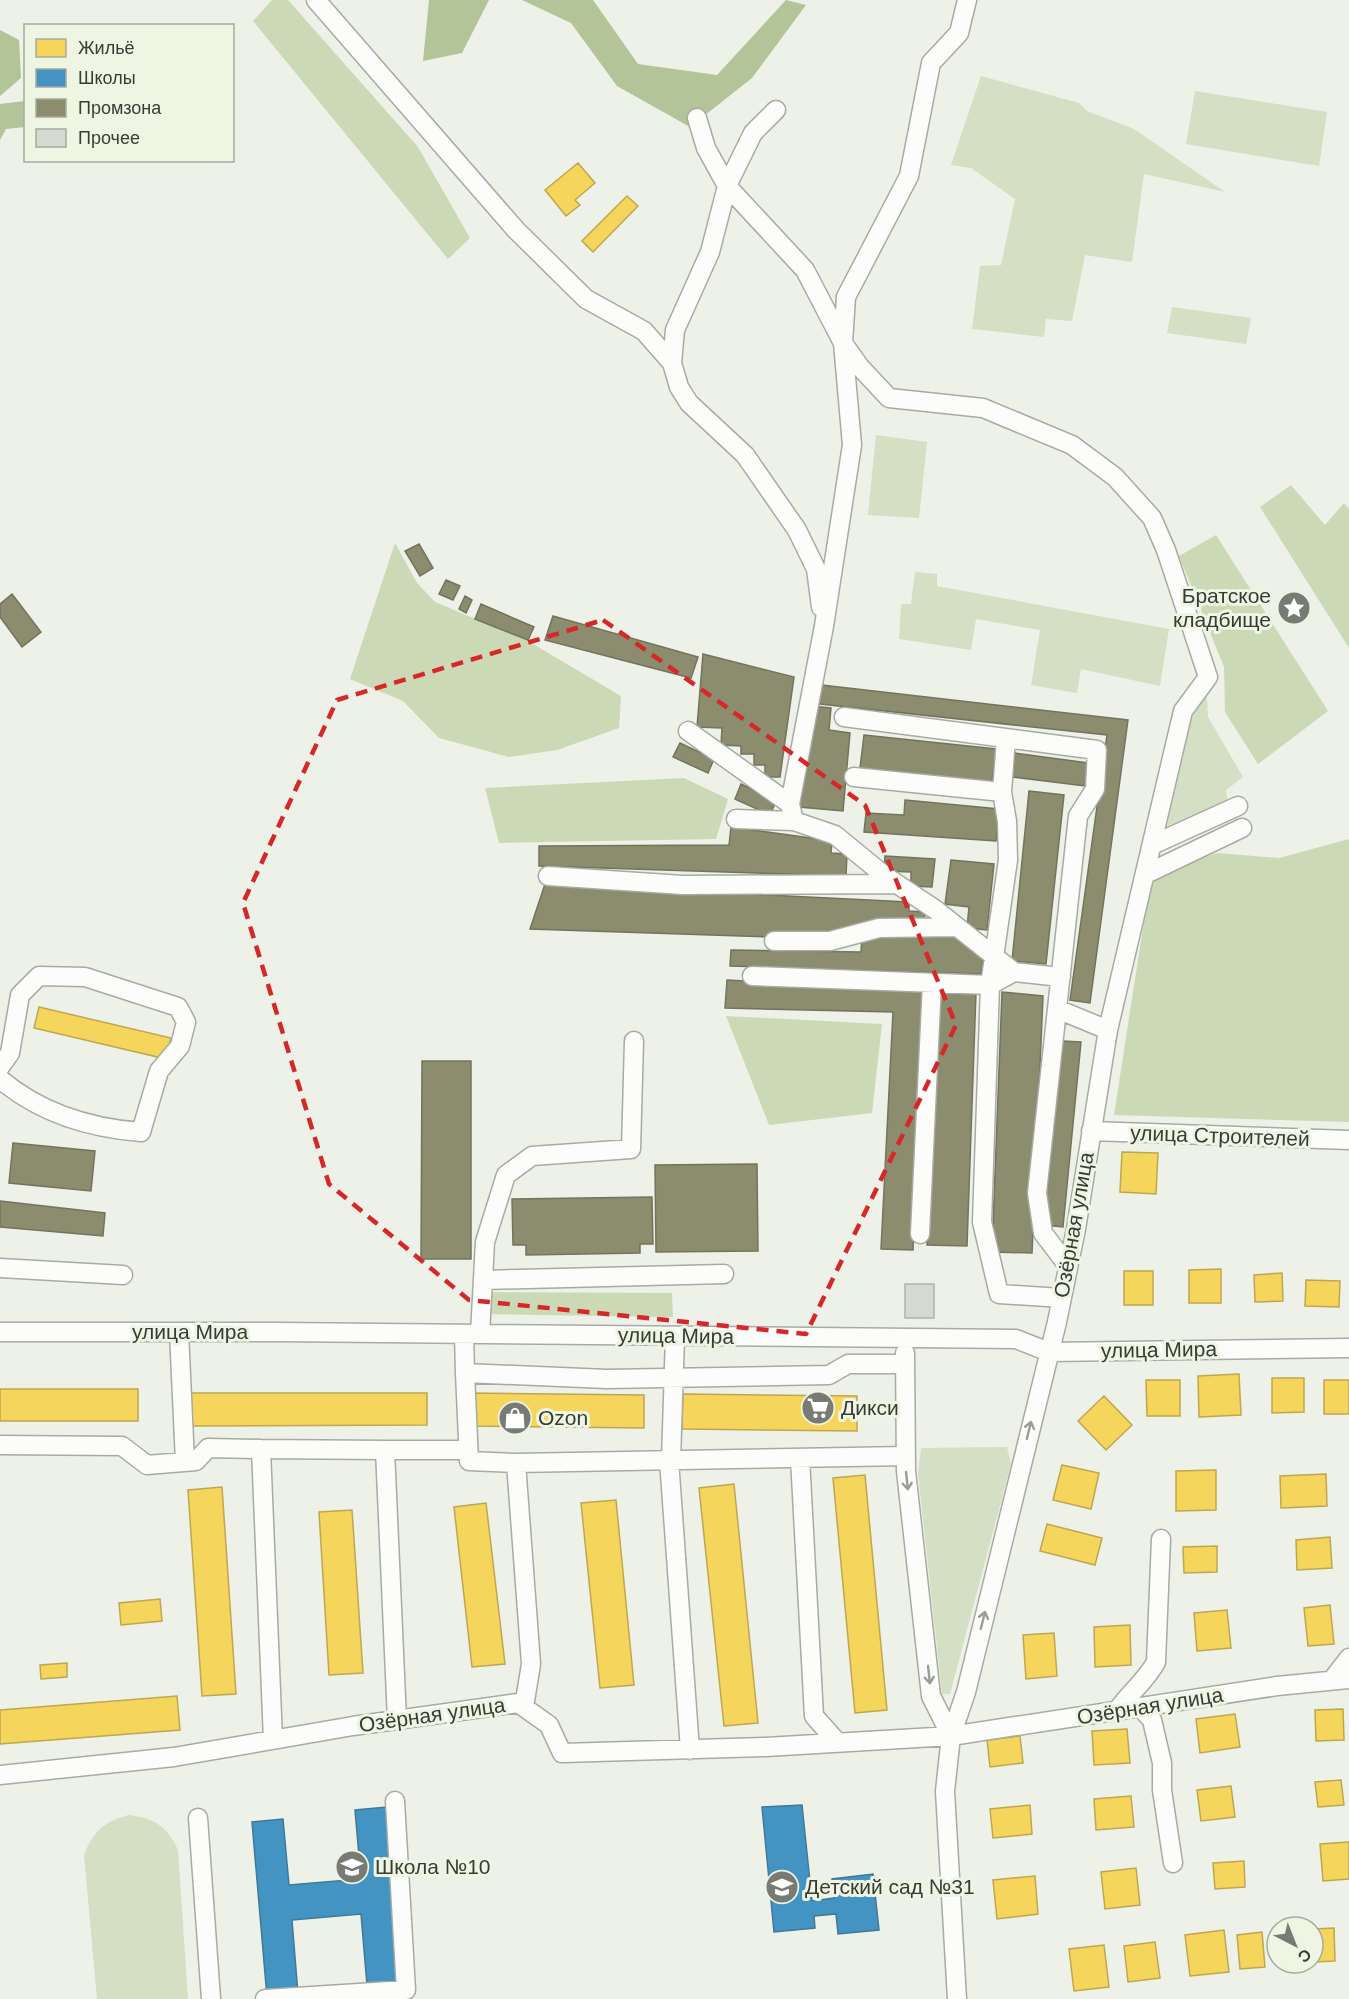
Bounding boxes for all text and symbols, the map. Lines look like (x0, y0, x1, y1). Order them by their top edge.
legend (24, 24, 234, 162)
text: Жильё (78, 38, 135, 58)
text: Школы (78, 68, 136, 88)
text: Промзона (78, 98, 162, 118)
text: Прочее (78, 128, 140, 148)
place label: Братское кладбище (1173, 584, 1271, 631)
place icon: Братское кладбище (1276, 590, 1312, 626)
street label: улица Строителей (1130, 1121, 1310, 1150)
street label: Озёрная улица (1049, 1150, 1098, 1300)
street label: улица Мира (132, 1320, 248, 1343)
street label: улица Мира (618, 1323, 735, 1348)
street label: улица Мира (1101, 1337, 1218, 1362)
supermarket icon: Дикси (800, 1390, 836, 1426)
place label: Дикси (841, 1396, 899, 1419)
shop icon: Ozon (497, 1400, 533, 1436)
place label: Ozon (538, 1406, 588, 1429)
one-way arrow (1024, 1421, 1036, 1440)
one-way arrow (902, 1471, 913, 1491)
one-way arrow (978, 1610, 990, 1629)
one-way arrow (924, 1665, 935, 1684)
street label: Озёрная улица (1075, 1683, 1225, 1728)
street label: Озёрная улица (357, 1693, 507, 1736)
school or university icon: Школа №10 (334, 1849, 370, 1885)
place label: Школа №10 (375, 1855, 491, 1878)
school or university icon: Детский сад №31 (764, 1869, 800, 1905)
place label: Детский сад №31 (805, 1875, 975, 1898)
north arrow (1265, 1915, 1325, 1975)
text: С (1294, 1946, 1315, 1966)

